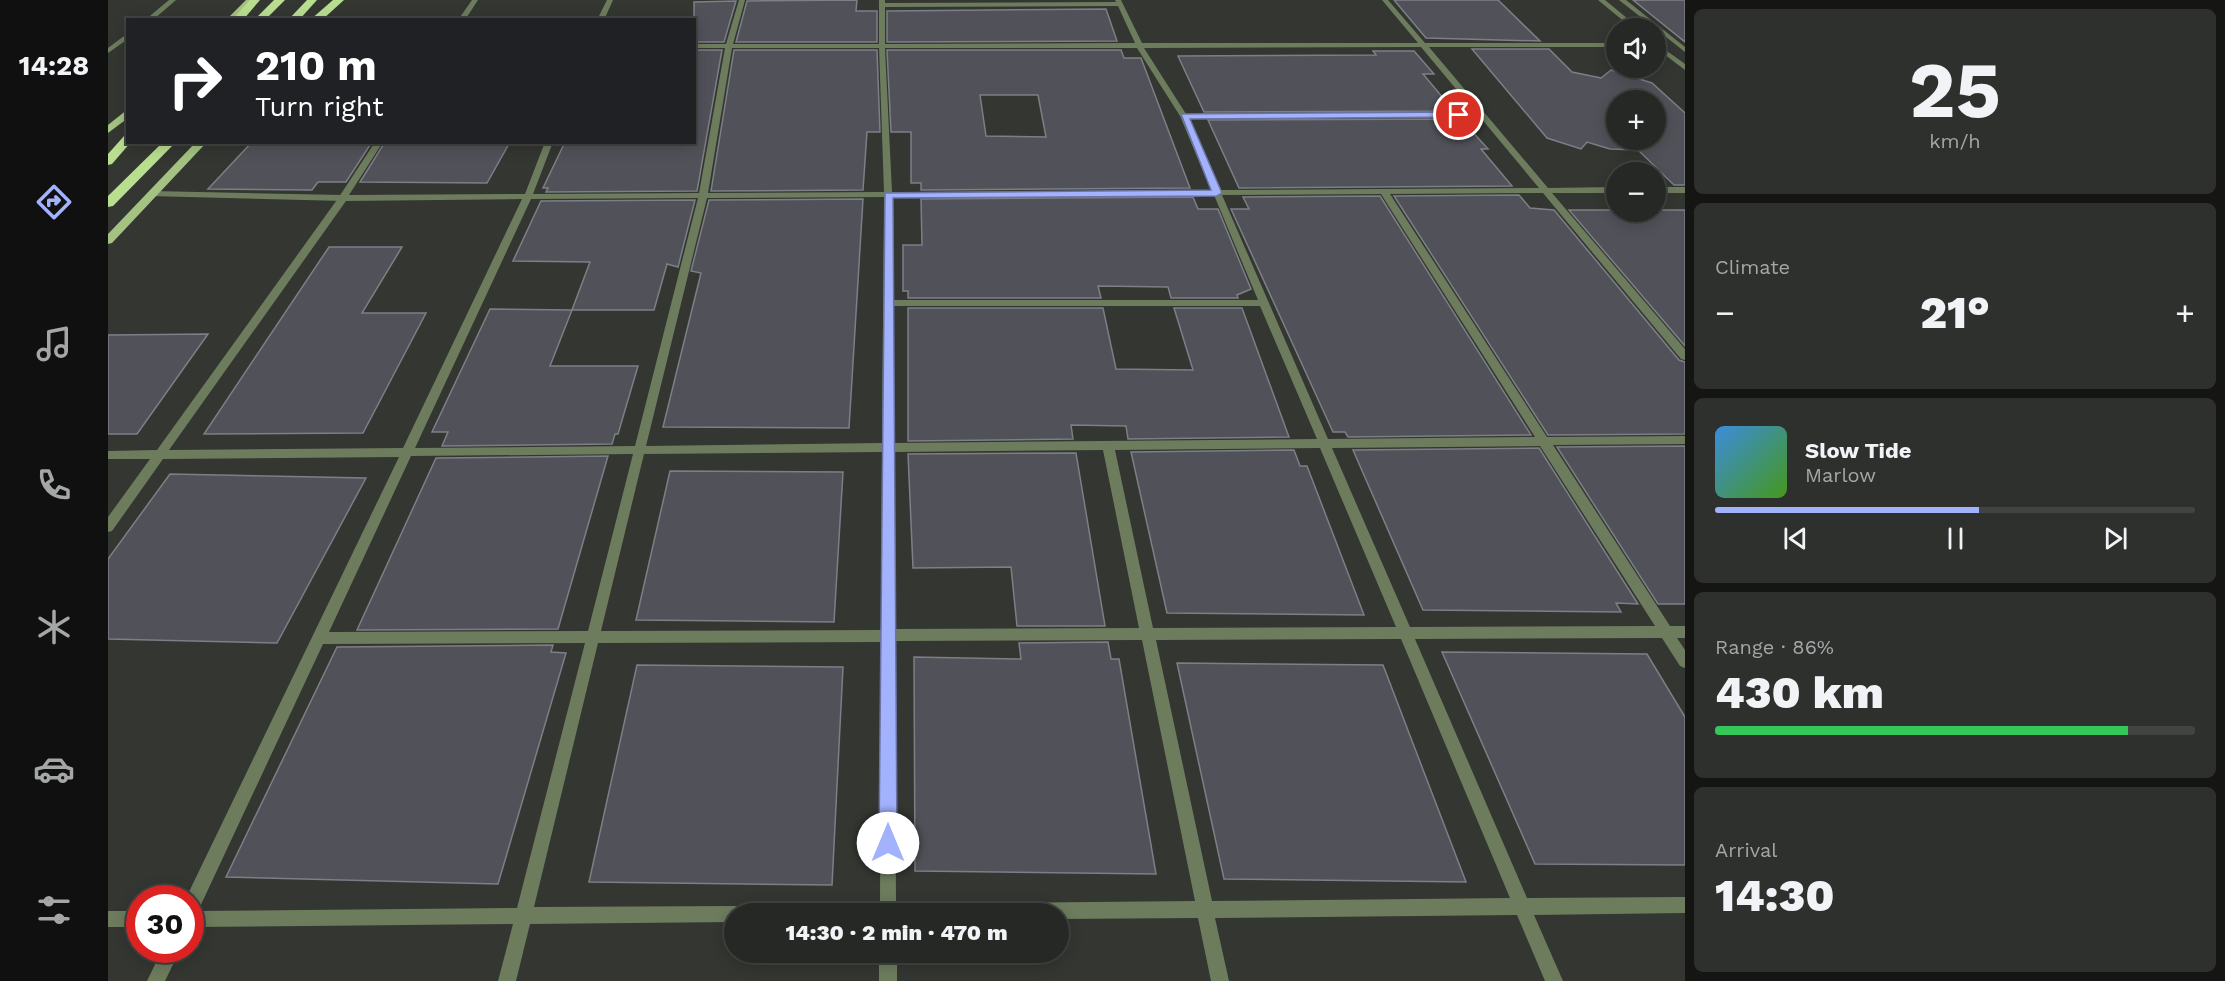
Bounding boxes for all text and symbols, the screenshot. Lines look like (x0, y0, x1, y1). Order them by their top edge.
map controls (1606, 18, 1666, 222)
button: sound (1606, 18, 1666, 78)
text: 210 m (255, 41, 377, 90)
icon: right (156, 42, 234, 120)
text: 25 (1909, 44, 2001, 136)
text: 14:28 (19, 50, 89, 82)
pin (1433, 89, 1484, 140)
button: + (1606, 90, 1666, 150)
text: Turn right (255, 91, 384, 123)
icon: arrive (1442, 98, 1475, 131)
text: km/h (1929, 129, 1981, 153)
button: − (1606, 162, 1666, 222)
icon: directions (33, 181, 75, 223)
text: Climate (1715, 255, 1790, 279)
text: 21° (1920, 286, 1990, 339)
text: − (1715, 293, 1735, 332)
text: + (2175, 293, 2195, 332)
icon: music (33, 323, 75, 365)
text: Slow Tide (1805, 438, 1912, 463)
text: Marlow (1805, 463, 1876, 487)
icon: phone (33, 464, 75, 506)
icon: previous (1779, 522, 1812, 555)
icon: pause (1939, 522, 1972, 555)
icon: next (2099, 522, 2132, 555)
icon: climate (33, 606, 75, 648)
text: Range · 86% (1715, 635, 1834, 659)
text: 430 km (1715, 666, 1884, 719)
icon: car (33, 748, 75, 790)
position arrow (856, 811, 920, 875)
text: Arrival (1715, 838, 1777, 862)
text: 14:30 (1715, 869, 1835, 922)
speed limit sign: 30 (126, 885, 204, 963)
icon: filters (33, 889, 75, 931)
text: 14:30 · 2 min · 470 m (785, 920, 1008, 945)

